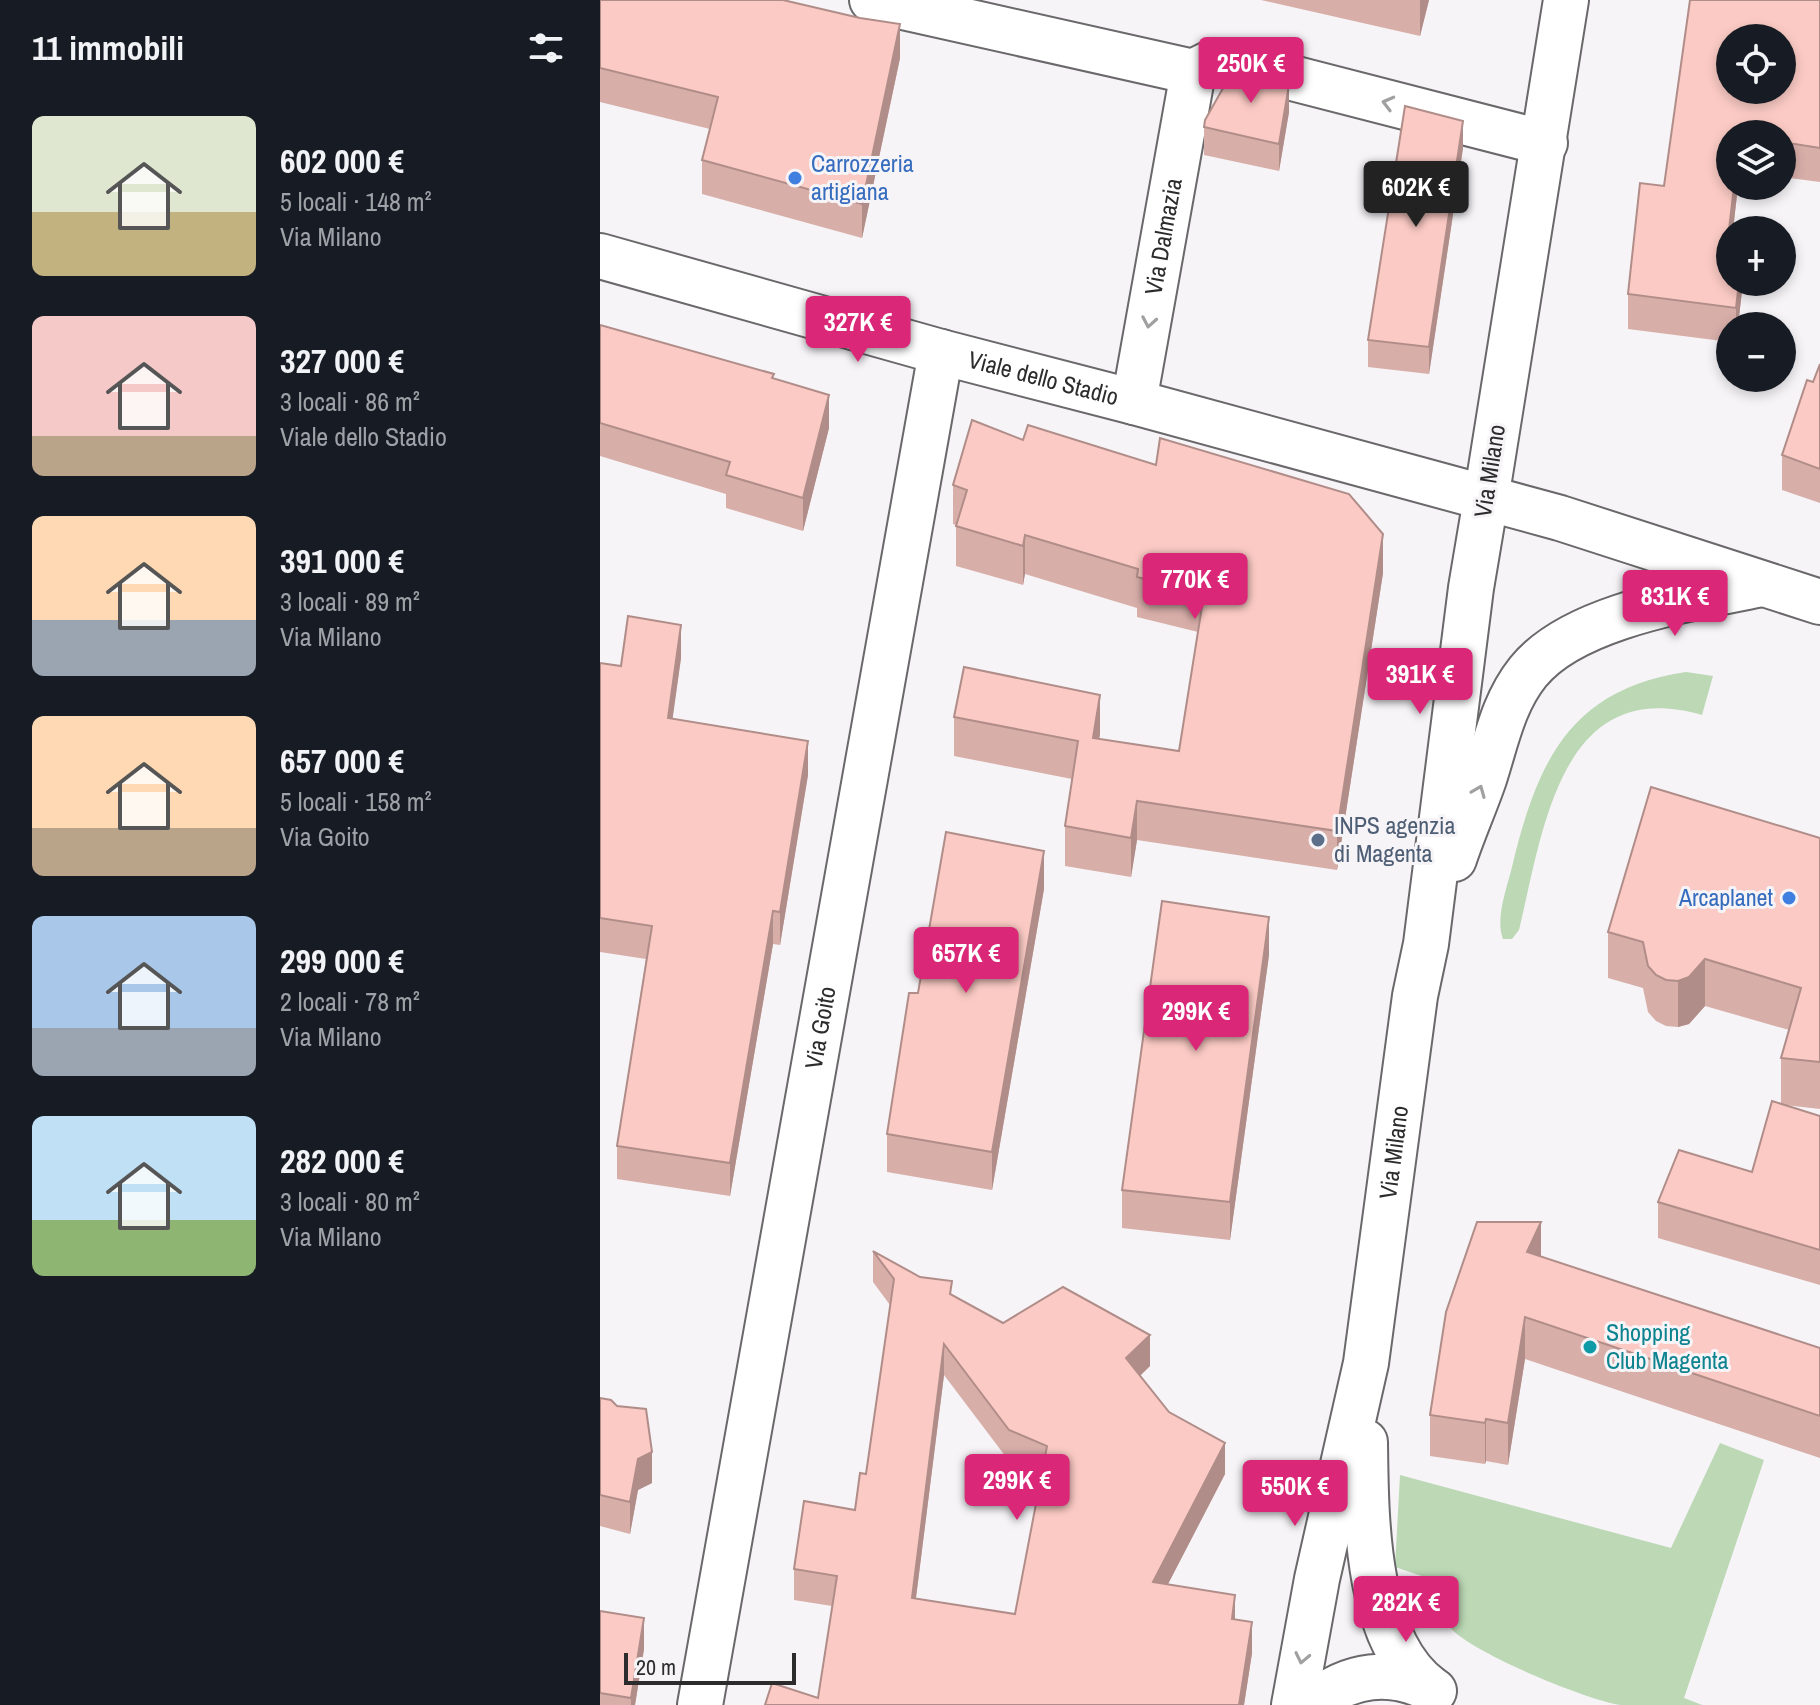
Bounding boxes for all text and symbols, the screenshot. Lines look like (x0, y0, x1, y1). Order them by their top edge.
map controls (1716, 24, 1796, 392)
button: locate (1716, 24, 1796, 104)
text: 11 immobili (32, 25, 184, 71)
icon: filters (524, 26, 568, 70)
pin: 250K € (1186, 37, 1316, 105)
text: 250K € (1217, 45, 1285, 80)
one-way arrow (1382, 95, 1396, 112)
button: layers (1716, 120, 1796, 200)
text: 602 000 € (280, 138, 404, 184)
place label: Carrozzeria artigiana (811, 147, 914, 207)
icon: home (96, 148, 192, 244)
pin: 602K € (1351, 161, 1481, 229)
marker: Carrozzeria artigiana (786, 169, 804, 187)
text: 602K € (1382, 169, 1450, 204)
street label: Via Dalmazia (1136, 176, 1189, 297)
text: 5 locali · 148 m² (280, 184, 432, 219)
button: + (1716, 216, 1796, 296)
text: Via Milano (280, 219, 382, 254)
pin: 327K € (793, 296, 923, 364)
text: 327K € (824, 304, 892, 339)
button: − (1716, 312, 1796, 392)
one-way arrow (1141, 315, 1158, 328)
text: 327 000 € (280, 338, 404, 384)
street label: Viale dello Stadio (965, 343, 1122, 412)
icon: home (96, 348, 192, 444)
text: 3 locali · 86 m² (280, 384, 420, 419)
text: Viale dello Stadio (280, 419, 447, 454)
street label: Via Milano (1466, 422, 1512, 520)
text: 391 000 € (280, 538, 404, 584)
icon: home (96, 548, 192, 644)
pin: 770K € (1130, 553, 1260, 621)
text: 770K € (1161, 561, 1229, 596)
pin: 831K € (1610, 570, 1740, 638)
text: 831K € (1641, 578, 1709, 613)
text: 3 locali · 89 m² (280, 584, 420, 619)
text: Via Milano (280, 619, 382, 654)
pin: 391K € (1355, 648, 1485, 716)
text: 391K € (1386, 656, 1454, 691)
text: 657 000 € (280, 738, 404, 784)
icon: home (96, 748, 192, 844)
text: 5 locali · 158 m² (280, 784, 432, 819)
one-way arrow (1469, 785, 1485, 799)
place label: INPS agenzia di Magenta (1334, 809, 1455, 869)
text: Via Goito (280, 819, 370, 854)
marker: INPS agenzia di Magenta (1309, 831, 1327, 849)
place label: Arcaplanet (1678, 881, 1774, 913)
marker: Arcaplanet (1780, 889, 1798, 907)
pin: 657K € (901, 927, 1031, 995)
text: 657K € (932, 935, 1000, 970)
text: 299 000 € (280, 938, 404, 984)
icon: home (96, 948, 192, 1044)
text: 2 locali · 78 m² (280, 984, 420, 1019)
street label: Via Goito (797, 984, 843, 1071)
pin: 299K € (1131, 985, 1261, 1053)
text: 299K € (1162, 993, 1230, 1028)
text: Via Milano (280, 1019, 382, 1054)
street label: Via Milano (1371, 1104, 1415, 1201)
text: 282 000 € (280, 1138, 404, 1184)
icon: home (96, 1148, 192, 1244)
text: 3 locali · 80 m² (280, 1184, 420, 1219)
text: Via Milano (280, 1219, 382, 1254)
place label: Shopping Club Magenta (1606, 1316, 1729, 1376)
marker: Shopping Club Magenta (1581, 1338, 1599, 1356)
pin: 299K € (952, 1454, 1082, 1522)
pin: 550K € (1230, 1460, 1360, 1528)
text: 299K € (983, 1462, 1051, 1497)
text: 550K € (1261, 1468, 1329, 1503)
pin: 282K € (1341, 1576, 1471, 1644)
text: 282K € (1372, 1584, 1440, 1619)
scale bar (624, 1649, 796, 1685)
one-way arrow (1294, 1651, 1311, 1665)
text: 20 m (636, 1652, 676, 1682)

